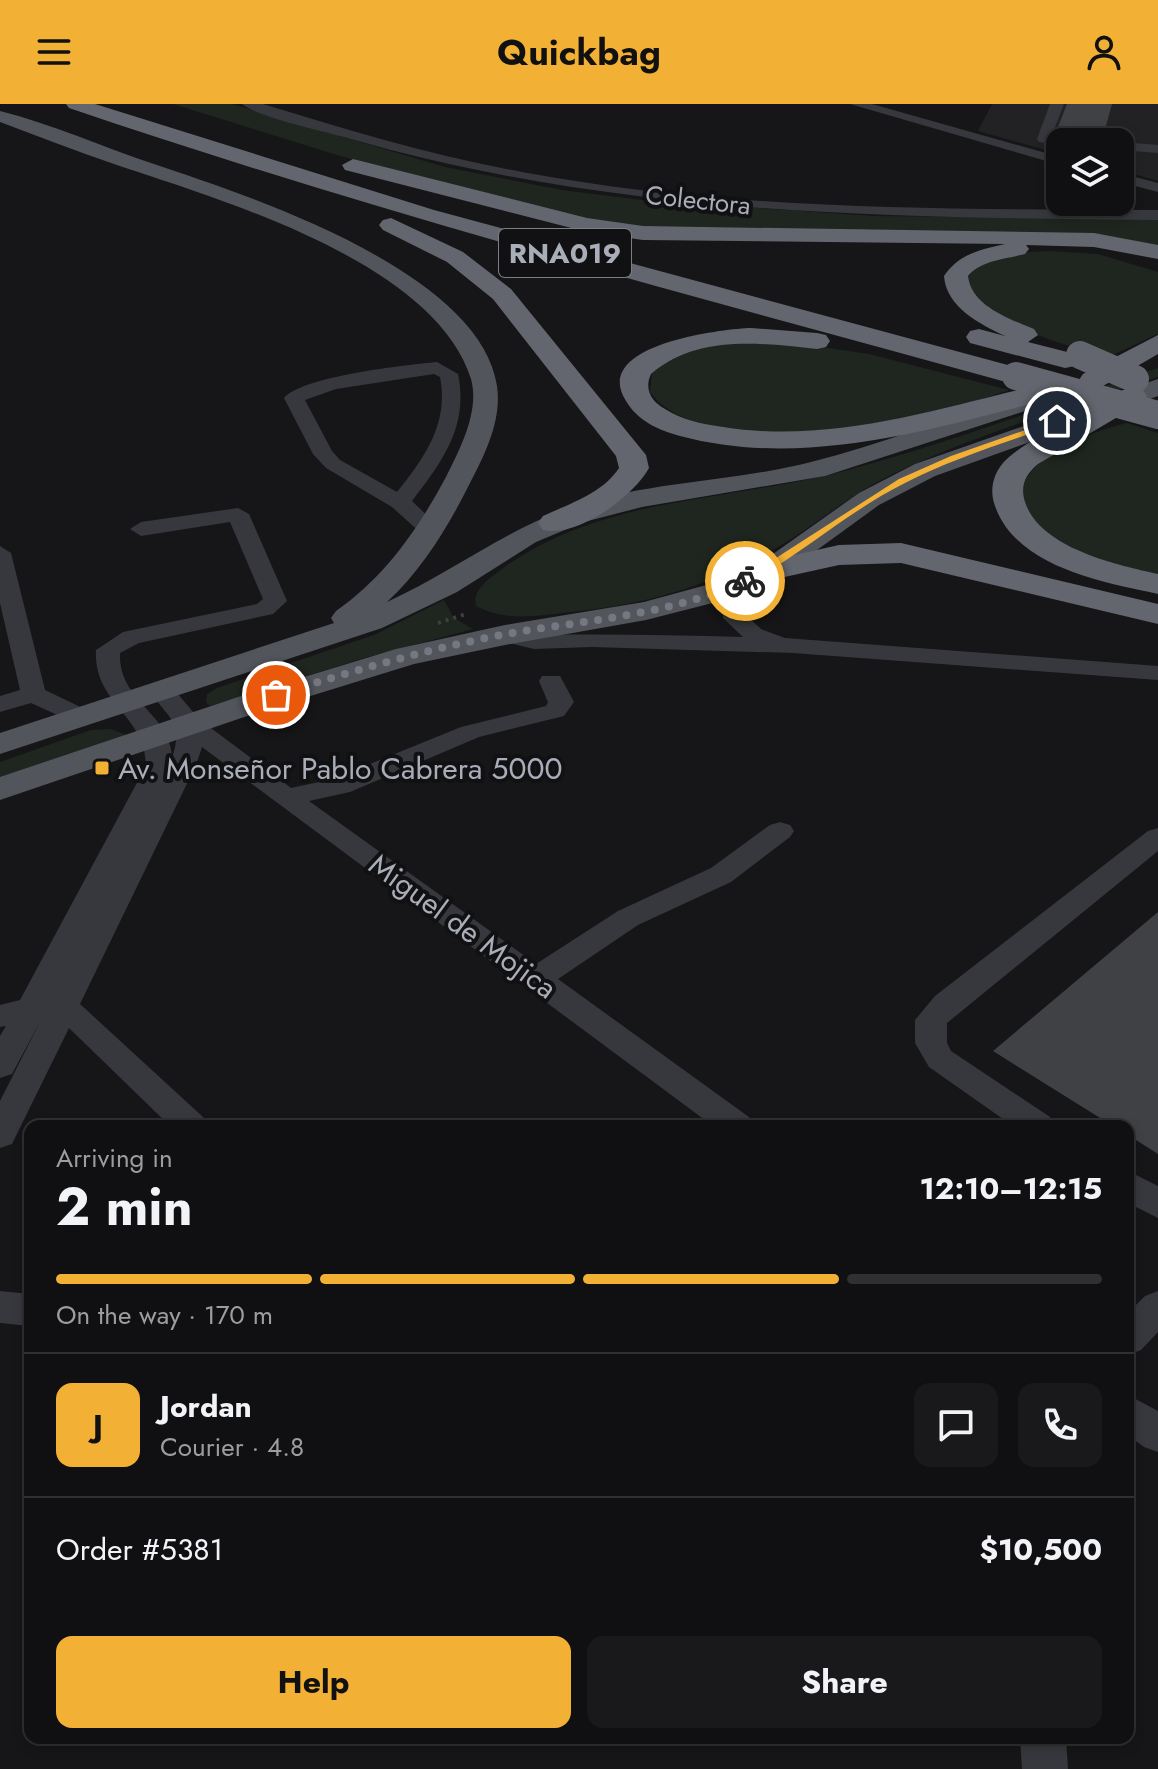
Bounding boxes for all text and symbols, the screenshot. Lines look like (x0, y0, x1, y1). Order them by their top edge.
text: Quickbag (497, 26, 661, 78)
icon: menu (32, 30, 76, 74)
icon: person (1082, 30, 1126, 74)
map controls (1046, 128, 1134, 216)
button: layers (1046, 128, 1134, 216)
street label: Colectora (643, 176, 753, 224)
road number: RNA019 (499, 229, 631, 277)
pin (1023, 387, 1091, 455)
icon: home (1035, 399, 1079, 443)
courier (705, 541, 785, 621)
icon: bike (723, 559, 767, 603)
pin (242, 661, 310, 729)
icon: bag (254, 673, 298, 717)
place label: Av. Monseñor Pablo Cabrera 5000 (118, 747, 562, 790)
marker: Av. Monseñor Pablo Cabrera 5000 (93, 759, 111, 777)
street label: Miguel de Mojica (360, 843, 566, 1009)
text: Arriving in (56, 1139, 173, 1177)
text: 12:10–12:15 (920, 1167, 1102, 1210)
text: 2 min (56, 1169, 193, 1245)
text: On the way · 170 m (56, 1296, 273, 1334)
button: chat (914, 1383, 998, 1467)
button: phone (1018, 1383, 1102, 1467)
text: Jordan (160, 1385, 252, 1428)
text: J (93, 1404, 103, 1447)
text: Courier · 4.8 (160, 1428, 304, 1466)
text: Order #5381 (56, 1528, 223, 1571)
text: $10,500 (979, 1528, 1102, 1571)
button: Help (56, 1636, 571, 1728)
button: Share (587, 1636, 1102, 1728)

